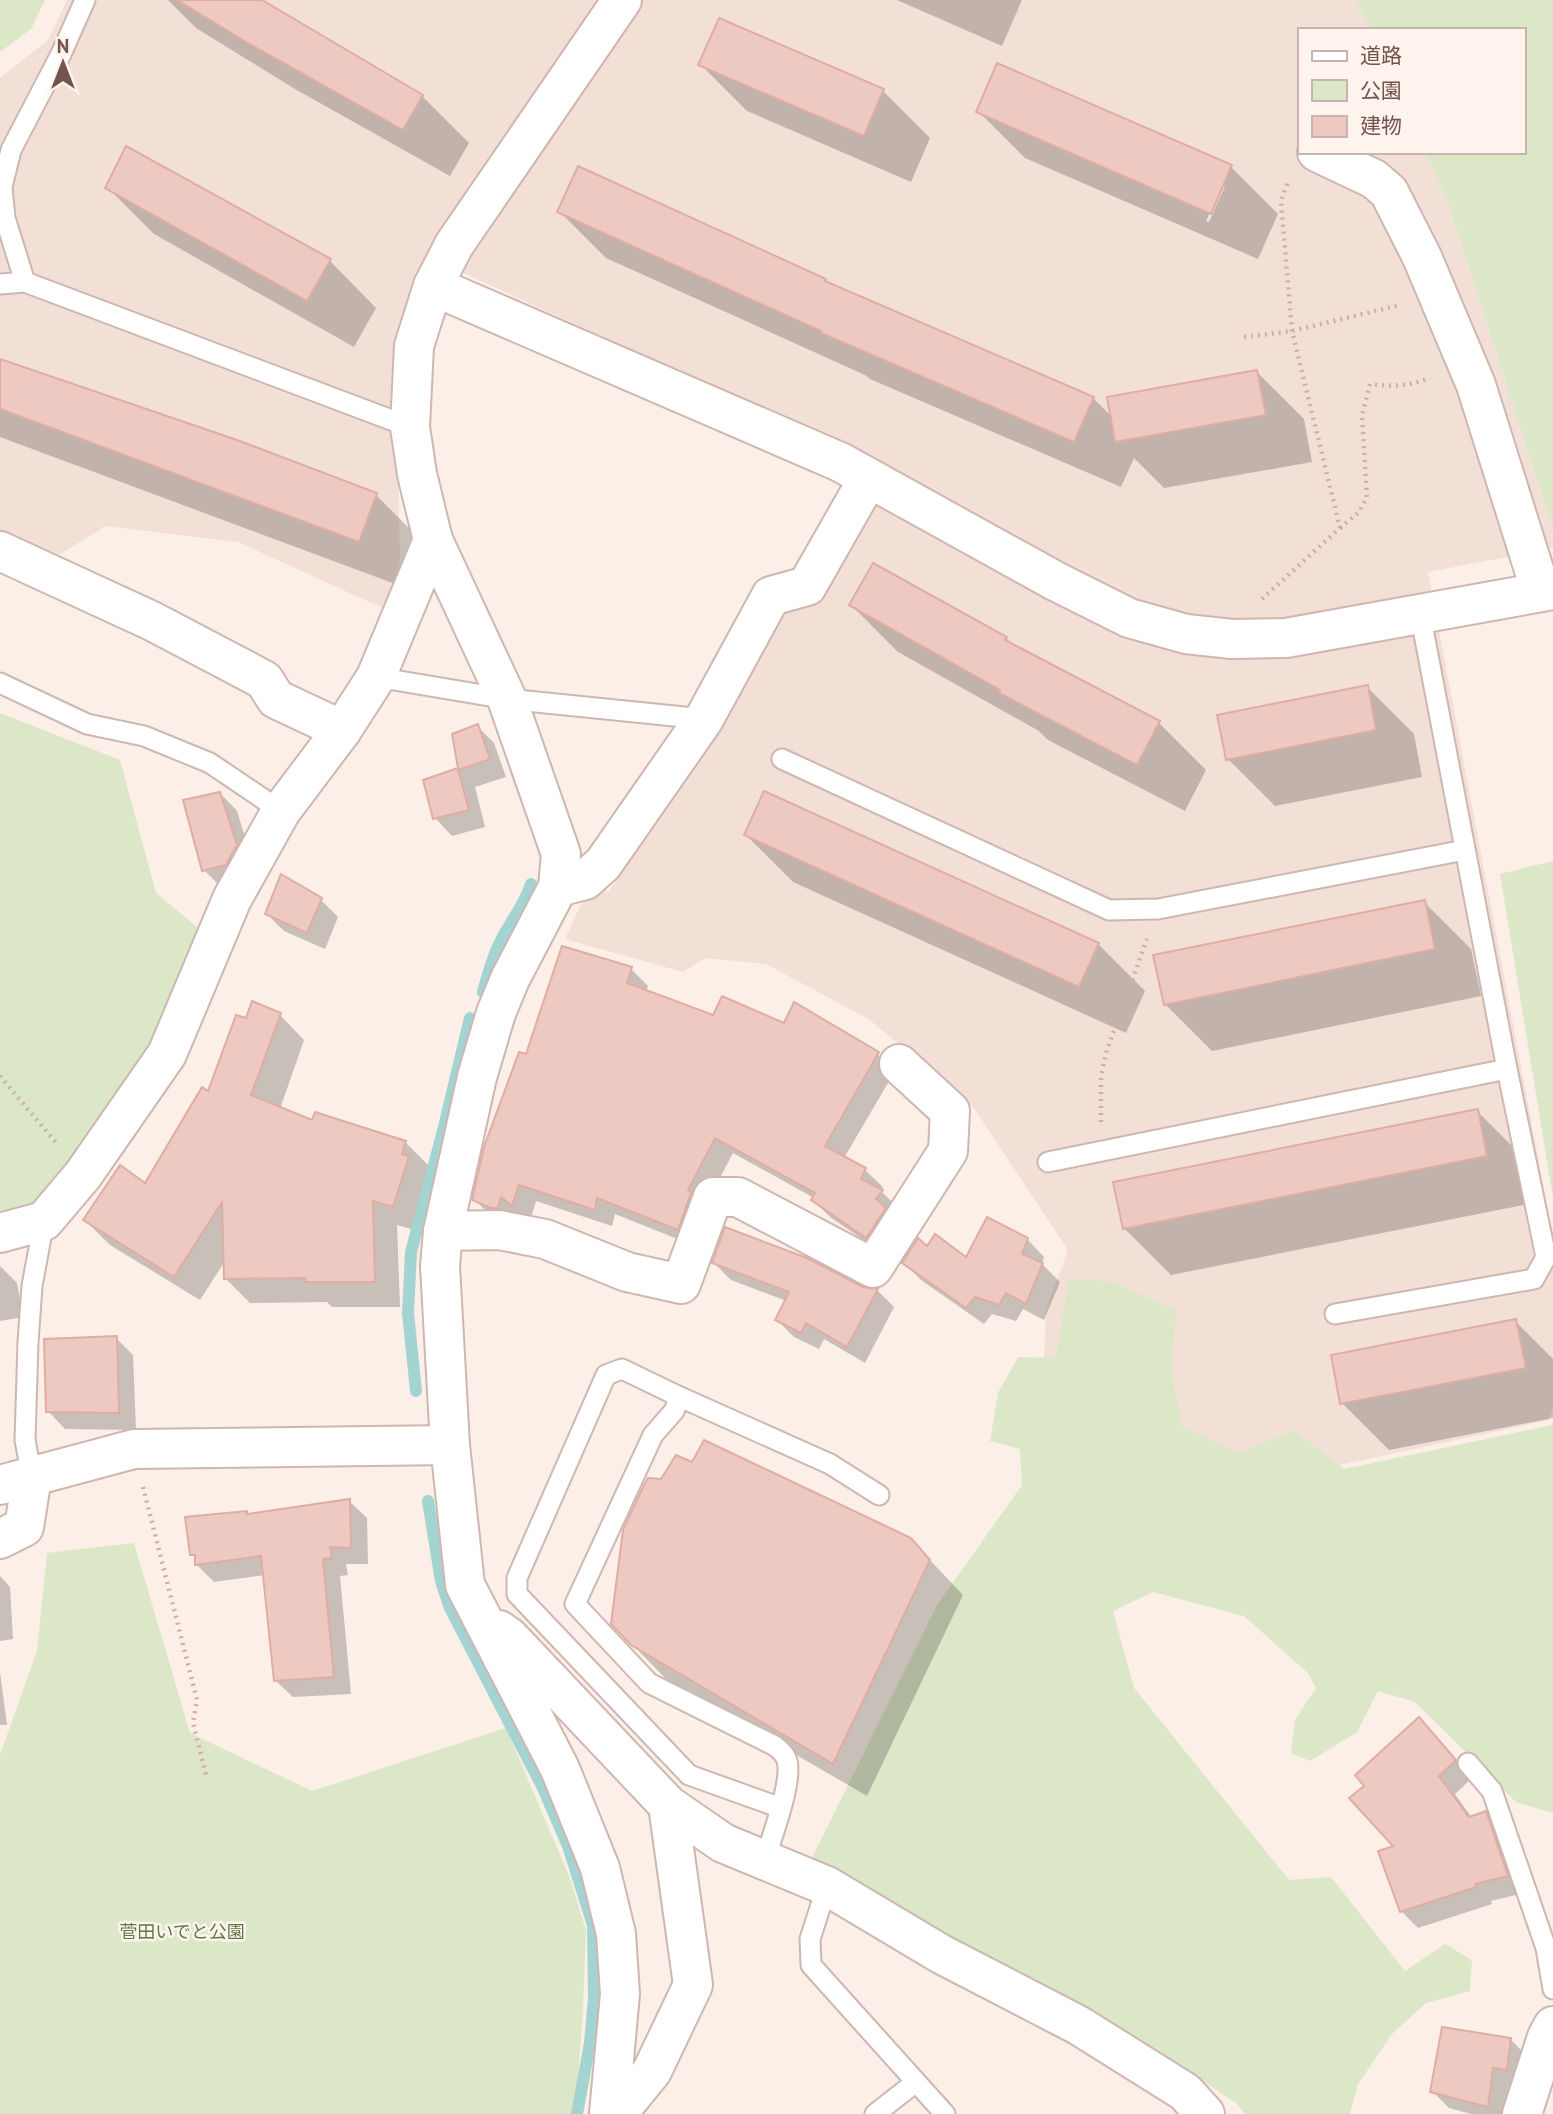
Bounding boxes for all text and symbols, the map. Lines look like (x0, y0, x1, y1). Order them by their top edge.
north arrow (28, 28, 98, 98)
legend (1298, 28, 1525, 154)
text: N (57, 34, 69, 58)
text: 道路 (1360, 42, 1402, 69)
text: 公園 (1360, 77, 1402, 104)
text: 建物 (1360, 112, 1402, 139)
park label: 菅田いでと公園 (119, 1920, 245, 1943)

